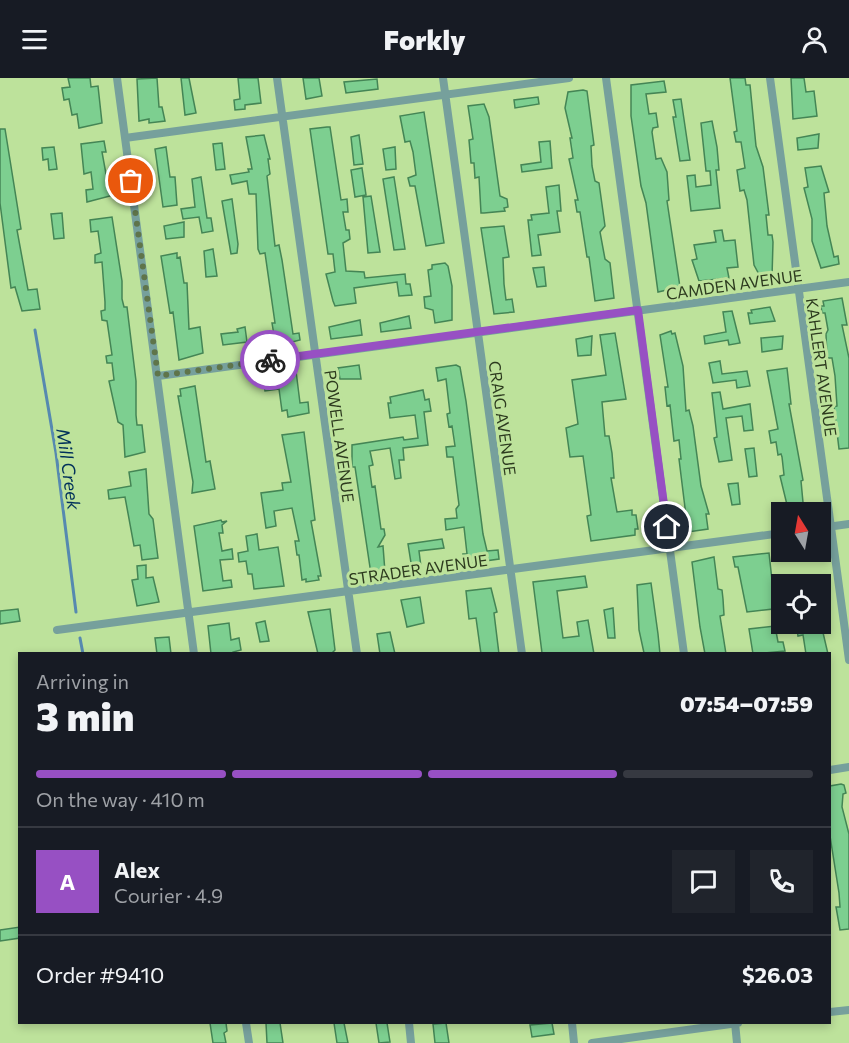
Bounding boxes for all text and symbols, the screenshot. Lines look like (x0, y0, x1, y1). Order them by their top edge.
icon: menu (18, 23, 51, 56)
text: Forkly (384, 23, 465, 56)
icon: person (798, 23, 831, 56)
pin (105, 155, 156, 206)
icon: bag (114, 164, 147, 197)
street label: CAMDEN AVENUE (665, 265, 803, 303)
street label: KAHLERT AVENUE (803, 296, 841, 438)
courier (240, 330, 300, 390)
icon: bike (254, 344, 287, 377)
street label: CRAIG AVENUE (486, 359, 520, 477)
street label: POWELL AVENUE (321, 369, 359, 503)
water label: Mill Creek (52, 427, 86, 513)
pin (641, 501, 692, 552)
north arrow (771, 502, 831, 562)
map controls (771, 502, 831, 634)
icon: home (650, 510, 683, 543)
street label: STRADER AVENUE (347, 550, 489, 588)
button: locate (771, 574, 831, 634)
text: Arriving in (36, 669, 129, 693)
text: 07:54–07:59 (680, 690, 813, 717)
text: 3 min (36, 691, 134, 739)
text: On the way · 410 m (36, 787, 205, 811)
button: chat (672, 850, 735, 913)
button: phone (750, 850, 813, 913)
text: Alex (114, 856, 160, 883)
text: A (60, 868, 75, 895)
text: Courier · 4.9 (114, 883, 223, 907)
text: Order #9410 (36, 961, 164, 988)
text: $26.03 (742, 961, 813, 988)

